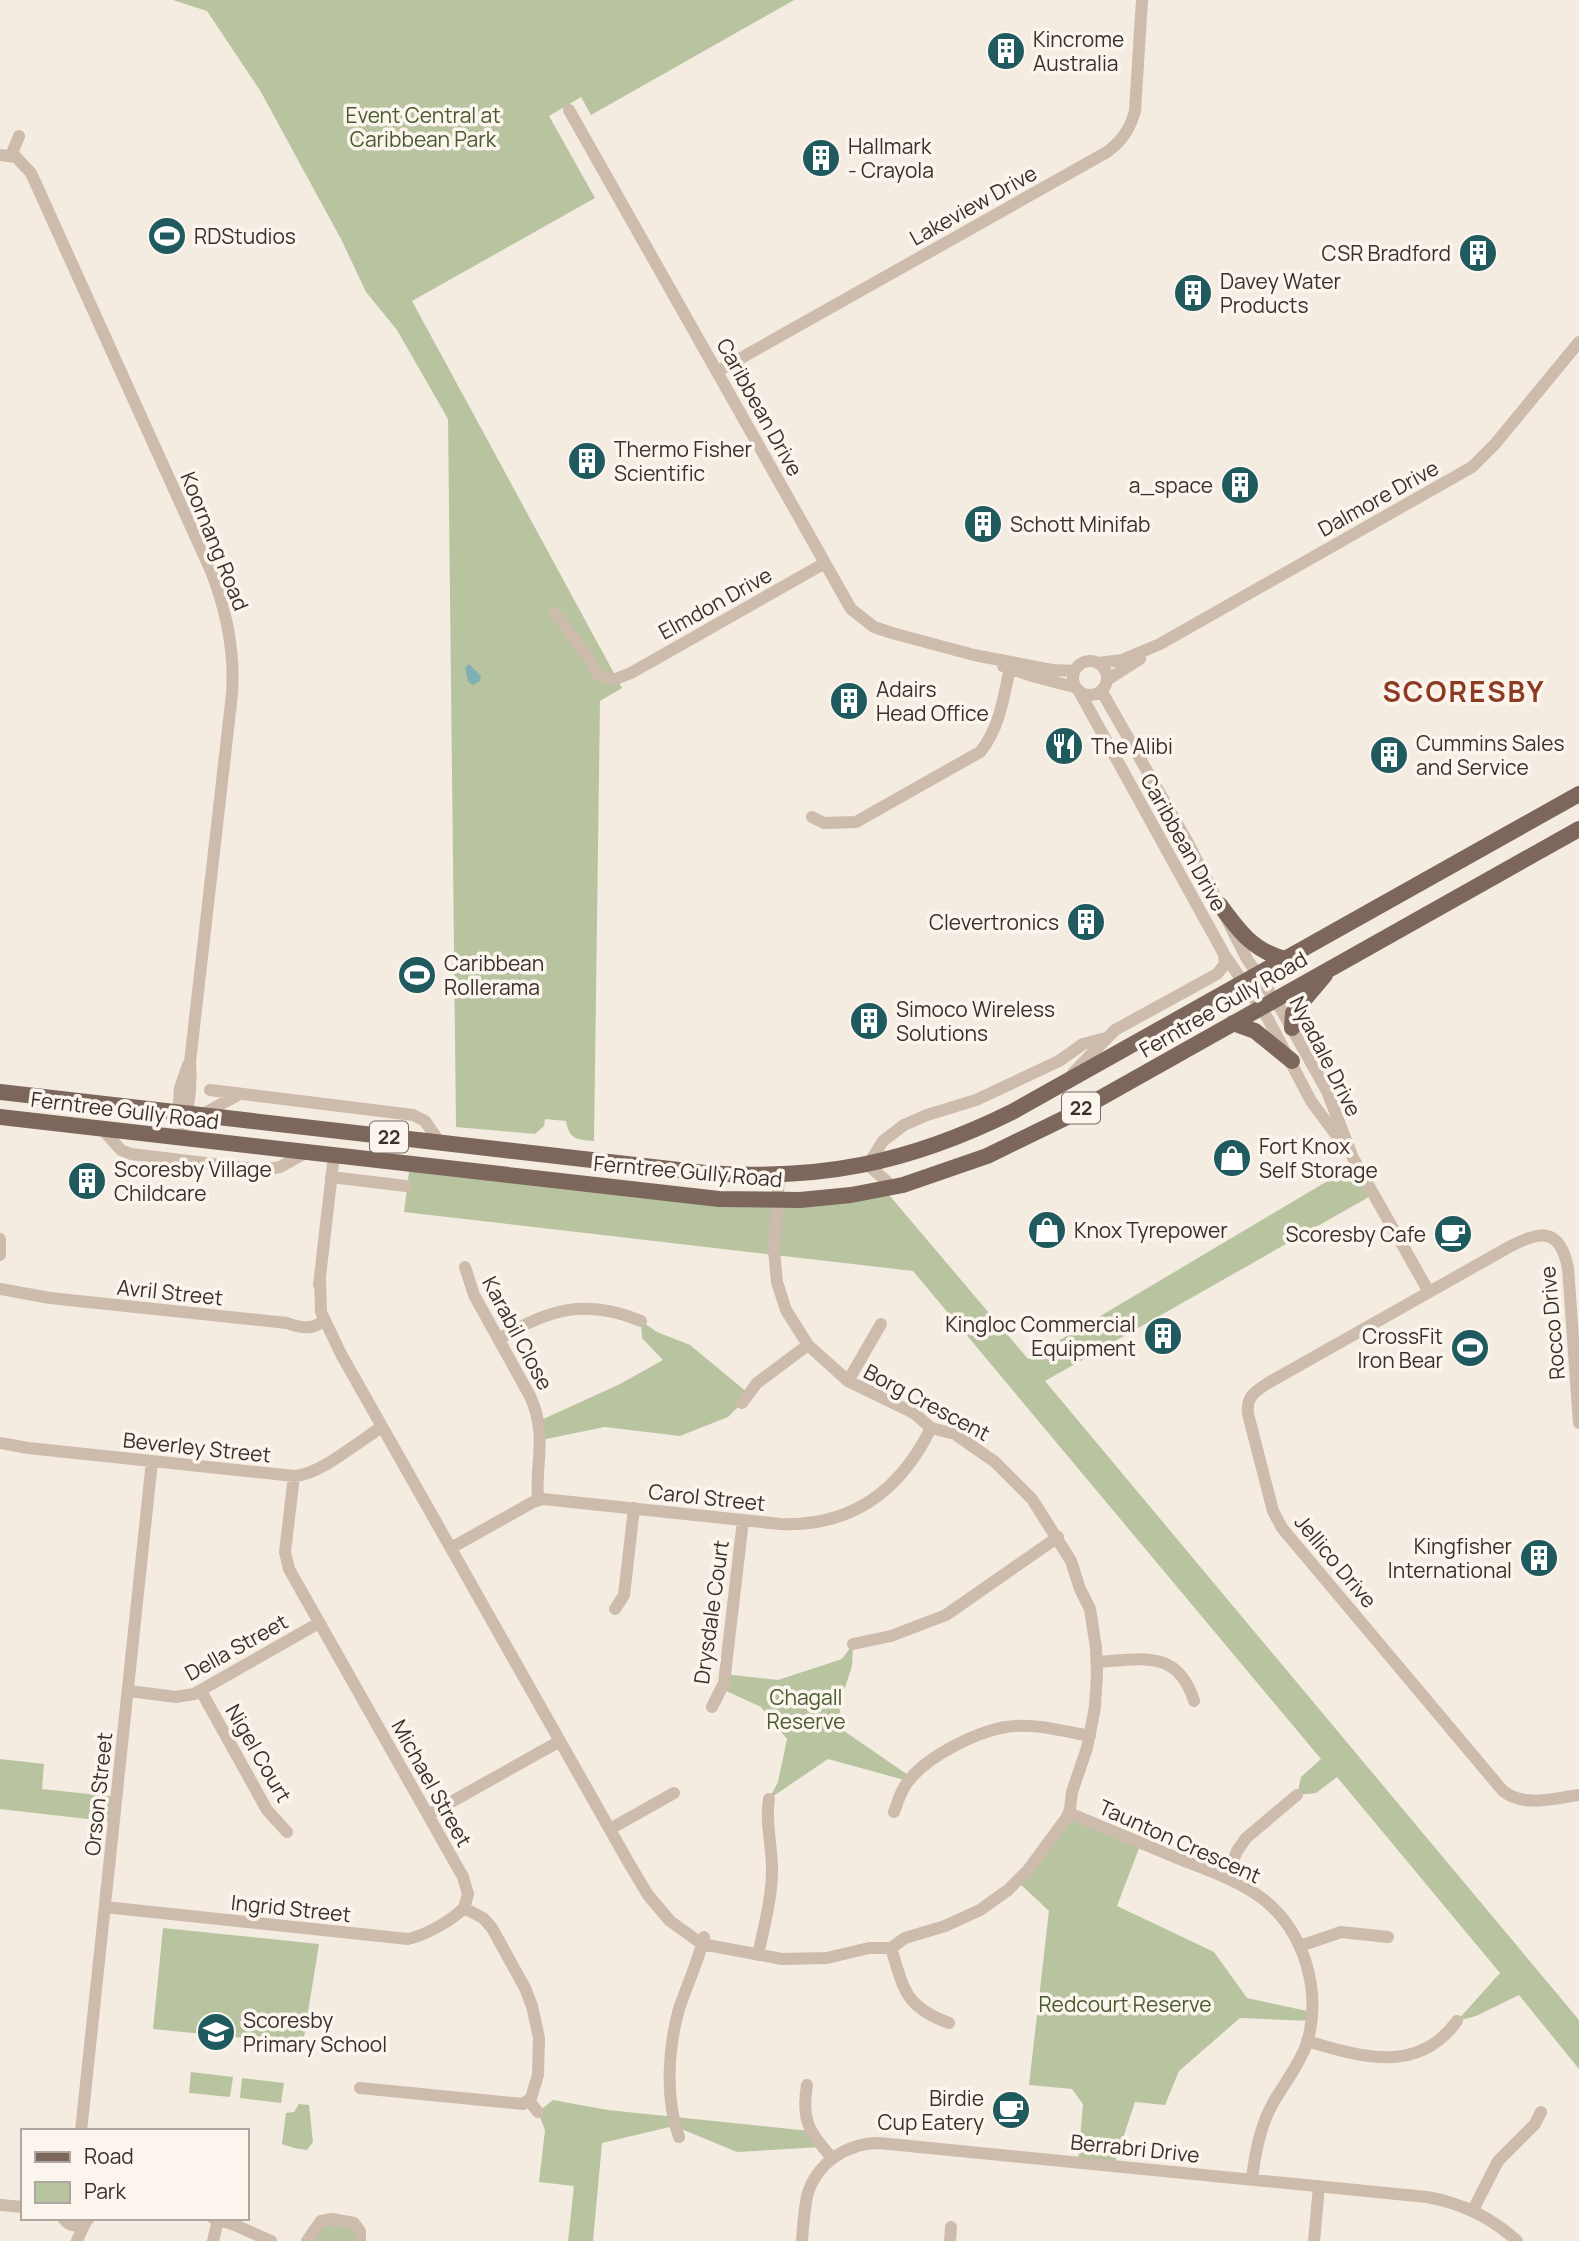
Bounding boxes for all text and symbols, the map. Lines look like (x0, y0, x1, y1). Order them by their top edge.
place label: Kincrome Australia (1033, 25, 1124, 77)
building icon: Kincrome Australia (985, 30, 1027, 72)
park label: Event Central at Caribbean Park (345, 101, 501, 153)
place label: Hallmark - Crayola (848, 132, 934, 184)
building icon: Hallmark - Crayola (800, 137, 842, 179)
street label: Lakeview Drive (904, 159, 1042, 251)
sports icon: RDStudios (146, 215, 188, 257)
place label: RDStudios (194, 222, 296, 250)
building icon: CSR Bradford (1457, 232, 1499, 274)
place label: CSR Bradford (1322, 239, 1451, 267)
place label: Davey Water Products (1220, 267, 1342, 319)
building icon: Davey Water Products (1172, 272, 1214, 314)
street label: Caribbean Drive (711, 333, 809, 481)
place label: Thermo Fisher Scientific (614, 435, 752, 487)
building icon: Thermo Fisher Scientific (566, 440, 608, 482)
street label: Dalmore Drive (1313, 453, 1443, 543)
building icon: a_space (1219, 464, 1261, 506)
street label: Koornang Road (174, 468, 256, 614)
place label: a_space (1129, 471, 1213, 499)
building icon: Schott Minifab (962, 503, 1004, 545)
place label: Schott Minifab (1010, 510, 1150, 538)
street label: Elmdon Drive (653, 560, 777, 646)
district label: SCORESBY (1382, 672, 1546, 710)
place label: Adairs Head Office (876, 675, 989, 727)
building icon: Adairs Head Office (828, 680, 870, 722)
restaurant icon: The Alibi (1043, 725, 1085, 767)
place label: Cummins Sales and Service (1416, 729, 1565, 781)
place label: The Alibi (1091, 732, 1173, 760)
building icon: Cummins Sales and Service (1368, 734, 1410, 776)
street label: Caribbean Drive (1135, 768, 1233, 916)
building icon: Clevertronics (1065, 901, 1107, 943)
place label: Clevertronics (929, 908, 1059, 936)
street label: Ferntree Gully Road (1134, 945, 1312, 1063)
place label: Caribbean Rollerama (444, 949, 544, 1001)
sports icon: Caribbean Rollerama (396, 954, 438, 996)
street label: Nyadale Drive (1284, 991, 1368, 1121)
place label: Simoco Wireless Solutions (896, 995, 1055, 1047)
building icon: Simoco Wireless Solutions (848, 1000, 890, 1042)
street label: Ferntree Gully Road (29, 1085, 221, 1135)
road number: 22 (1062, 1092, 1100, 1124)
road number: 22 (370, 1121, 408, 1152)
place label: Fort Knox Self Storage (1259, 1132, 1378, 1184)
shop icon: Fort Knox Self Storage (1211, 1137, 1253, 1179)
street label: Ferntree Gully Road (593, 1149, 783, 1193)
place label: Scoresby Village Childcare (114, 1155, 272, 1207)
building icon: Scoresby Village Childcare (66, 1160, 108, 1202)
shop icon: Knox Tyrepower (1026, 1209, 1068, 1251)
cafe icon: Scoresby Cafe (1432, 1213, 1474, 1255)
place label: Knox Tyrepower (1074, 1216, 1228, 1244)
place label: Scoresby Cafe (1286, 1220, 1426, 1248)
street label: Rocco Drive (1533, 1265, 1571, 1381)
street label: Karabil Close (476, 1271, 560, 1395)
street label: Avril Street (116, 1273, 224, 1311)
place label: Kingloc Commercial Equipment (945, 1310, 1136, 1362)
building icon: Kingloc Commercial Equipment (1142, 1315, 1184, 1357)
place label: CrossFit Iron Bear (1357, 1322, 1443, 1374)
sports icon: CrossFit Iron Bear (1449, 1327, 1491, 1369)
street label: Borg Crescent (859, 1357, 995, 1447)
street label: Beverley Street (122, 1425, 272, 1469)
street label: Carol Street (647, 1477, 767, 1517)
street label: Jellico Drive (1289, 1508, 1383, 1614)
place label: Kingfisher International (1388, 1532, 1512, 1584)
building icon: Kingfisher International (1518, 1537, 1560, 1579)
street label: Drysdale Court (687, 1538, 735, 1686)
street label: Della Street (179, 1607, 293, 1687)
park label: Chagall Reserve (767, 1683, 845, 1735)
street label: Nigel Court (220, 1699, 298, 1807)
street label: Michael Street (385, 1714, 479, 1852)
street label: Orson Street (78, 1731, 118, 1857)
street label: Taunton Crescent (1095, 1793, 1265, 1889)
street label: Ingrid Street (230, 1888, 352, 1928)
park label: Redcourt Reserve (1038, 1990, 1212, 2018)
place label: Scoresby Primary School (243, 2006, 387, 2058)
school or university icon: Scoresby Primary School (195, 2011, 237, 2053)
place label: Birdie Cup Eatery (877, 2084, 984, 2136)
cafe icon: Birdie Cup Eatery (990, 2089, 1032, 2131)
street label: Berrabri Drive (1069, 2127, 1201, 2169)
legend (21, 2129, 248, 2220)
text: Road (84, 2142, 134, 2170)
text: Park (84, 2177, 126, 2205)

